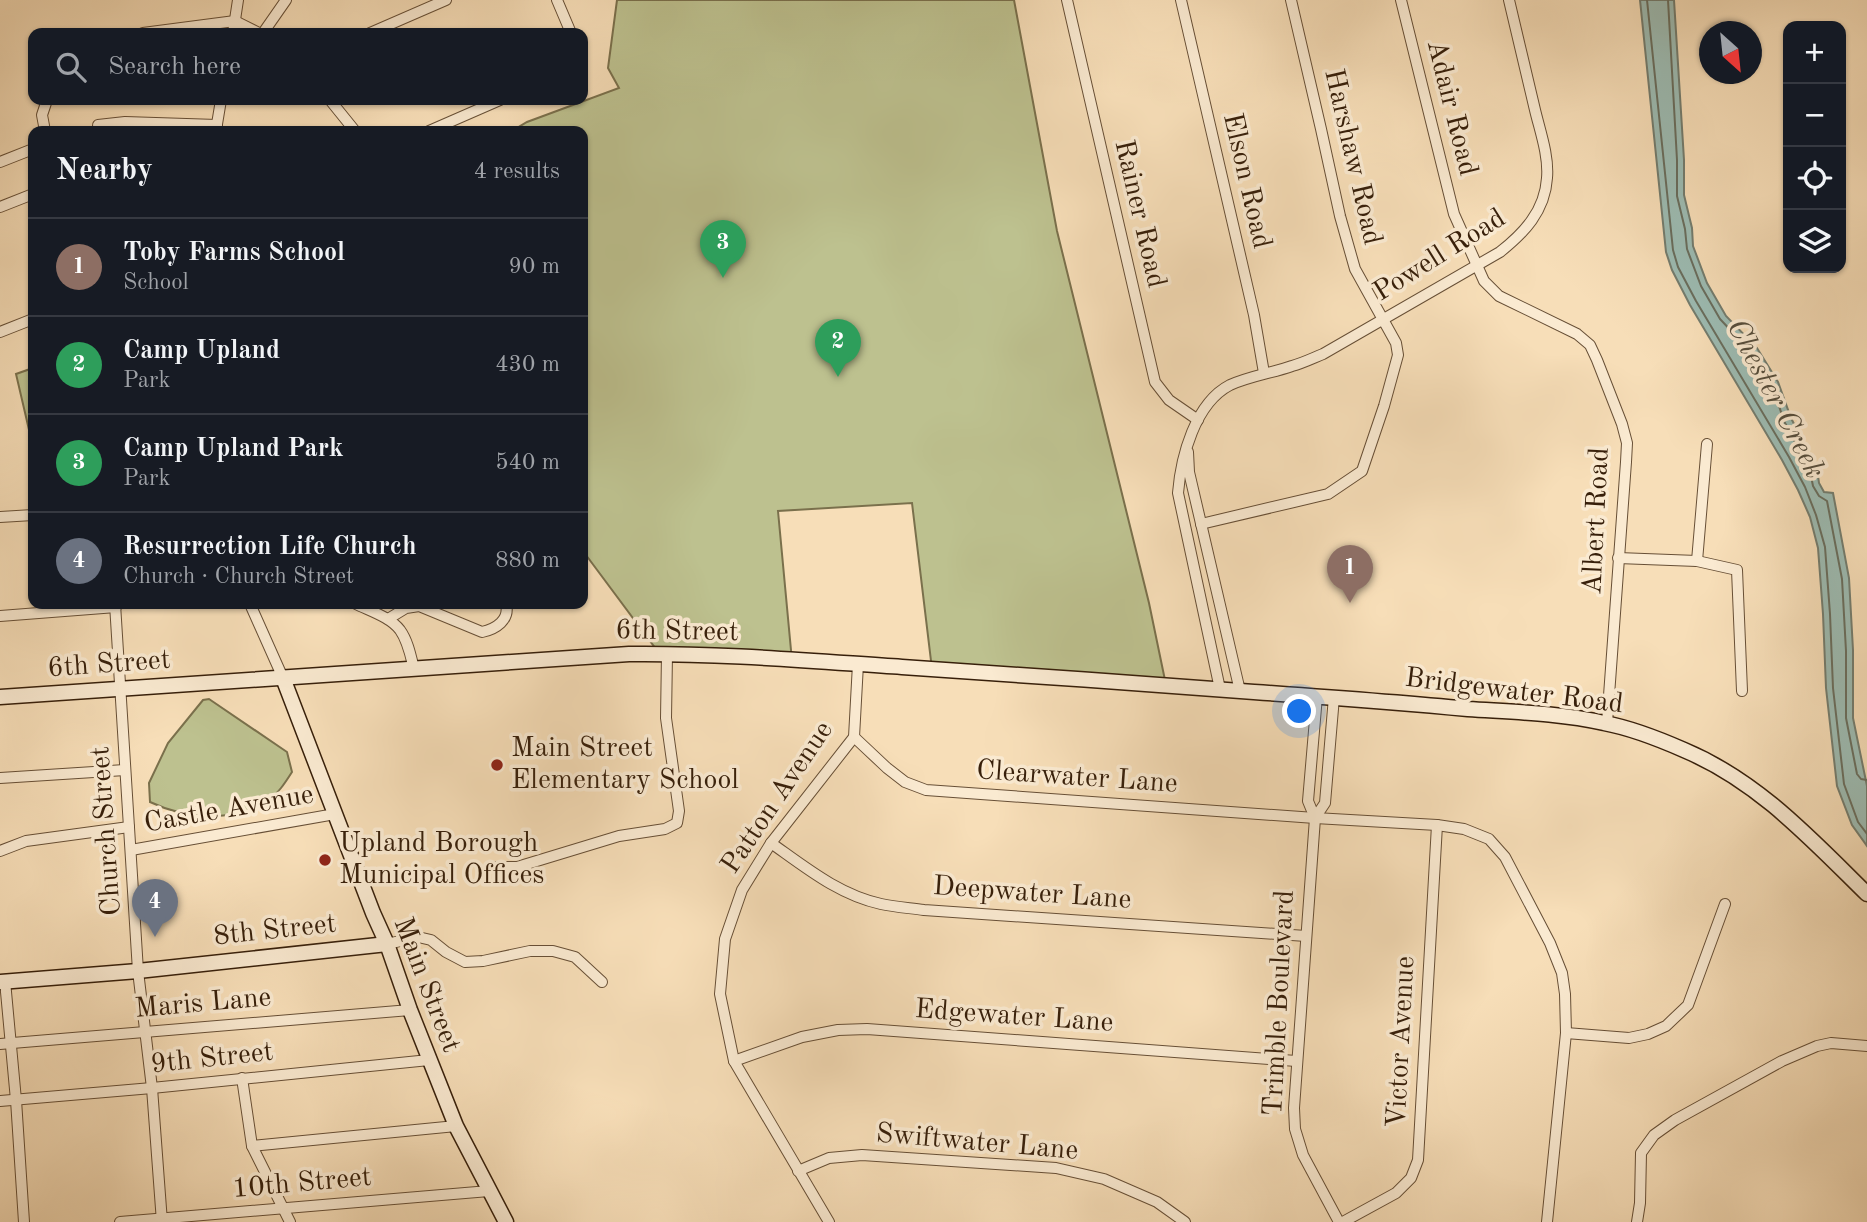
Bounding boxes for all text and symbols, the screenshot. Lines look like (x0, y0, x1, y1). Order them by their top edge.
north arrow (1699, 21, 1762, 84)
map controls (1783, 21, 1846, 273)
button: + (1783, 21, 1846, 84)
search box (28, 28, 588, 105)
street label: Adair Road (1421, 37, 1481, 179)
icon: search (52, 48, 90, 86)
text: Search here (108, 54, 241, 80)
street label: Harshaw Road (1318, 66, 1386, 248)
button: − (1783, 84, 1846, 147)
street label: Elson Road (1217, 110, 1275, 252)
street label: Rainer Road (1108, 137, 1170, 291)
button: locate (1783, 147, 1846, 210)
text: Nearby (56, 156, 153, 186)
text: 4 results (474, 160, 560, 183)
street label: Powell Road (1369, 204, 1511, 308)
button: layers (1783, 210, 1846, 273)
pin: 3 (700, 220, 746, 278)
text: Toby Farms School (123, 240, 345, 266)
text: 1 (72, 255, 86, 278)
text: 90 m (509, 255, 560, 278)
text: School (123, 271, 189, 294)
water label: Chester Creek (1720, 314, 1830, 484)
pin: 2 (815, 319, 861, 377)
text: Camp Upland (123, 338, 280, 364)
text: 2 (72, 353, 86, 376)
text: 430 m (495, 353, 560, 376)
text: Park (123, 369, 170, 392)
text: Camp Upland Park (123, 436, 343, 462)
street label: Albert Road (1579, 447, 1615, 595)
text: 3 (72, 451, 86, 474)
text: 540 m (495, 451, 560, 474)
text: Park (123, 467, 170, 490)
text: Resurrection Life Church (123, 534, 417, 560)
pin: 1 (1327, 545, 1373, 603)
text: 4 (72, 549, 86, 572)
text: 880 m (495, 549, 560, 572)
text: Church · Church Street (123, 565, 354, 588)
street label: 6th Street (615, 617, 739, 647)
street label: 6th Street (47, 647, 171, 683)
street label: Bridgewater Road (1403, 665, 1625, 719)
your location (1282, 694, 1316, 728)
street label: Patton Avenue (717, 717, 839, 879)
place label: Main Street Elementary School (511, 735, 739, 795)
street label: Church Street (87, 745, 127, 917)
marker: Main Street Elementary School (489, 757, 505, 773)
street label: Clearwater Lane (975, 757, 1179, 799)
street label: Castle Avenue (142, 781, 316, 839)
place label: Upland Borough Municipal Offices (339, 830, 545, 890)
marker: Upland Borough Municipal Offices (317, 852, 333, 868)
street label: Deepwater Lane (932, 873, 1132, 915)
pin: 4 (132, 879, 178, 937)
street label: Trimble Boulevard (1260, 889, 1300, 1117)
street label: 8th Street (212, 911, 338, 951)
street label: Main Street (387, 914, 465, 1056)
street label: Victor Avenue (1384, 955, 1420, 1129)
street label: Maris Lane (134, 984, 272, 1024)
street label: Edgewater Lane (914, 996, 1114, 1038)
street label: 9th Street (149, 1039, 275, 1079)
street label: Swiftwater Lane (875, 1120, 1079, 1166)
street label: 10th Street (231, 1164, 373, 1204)

